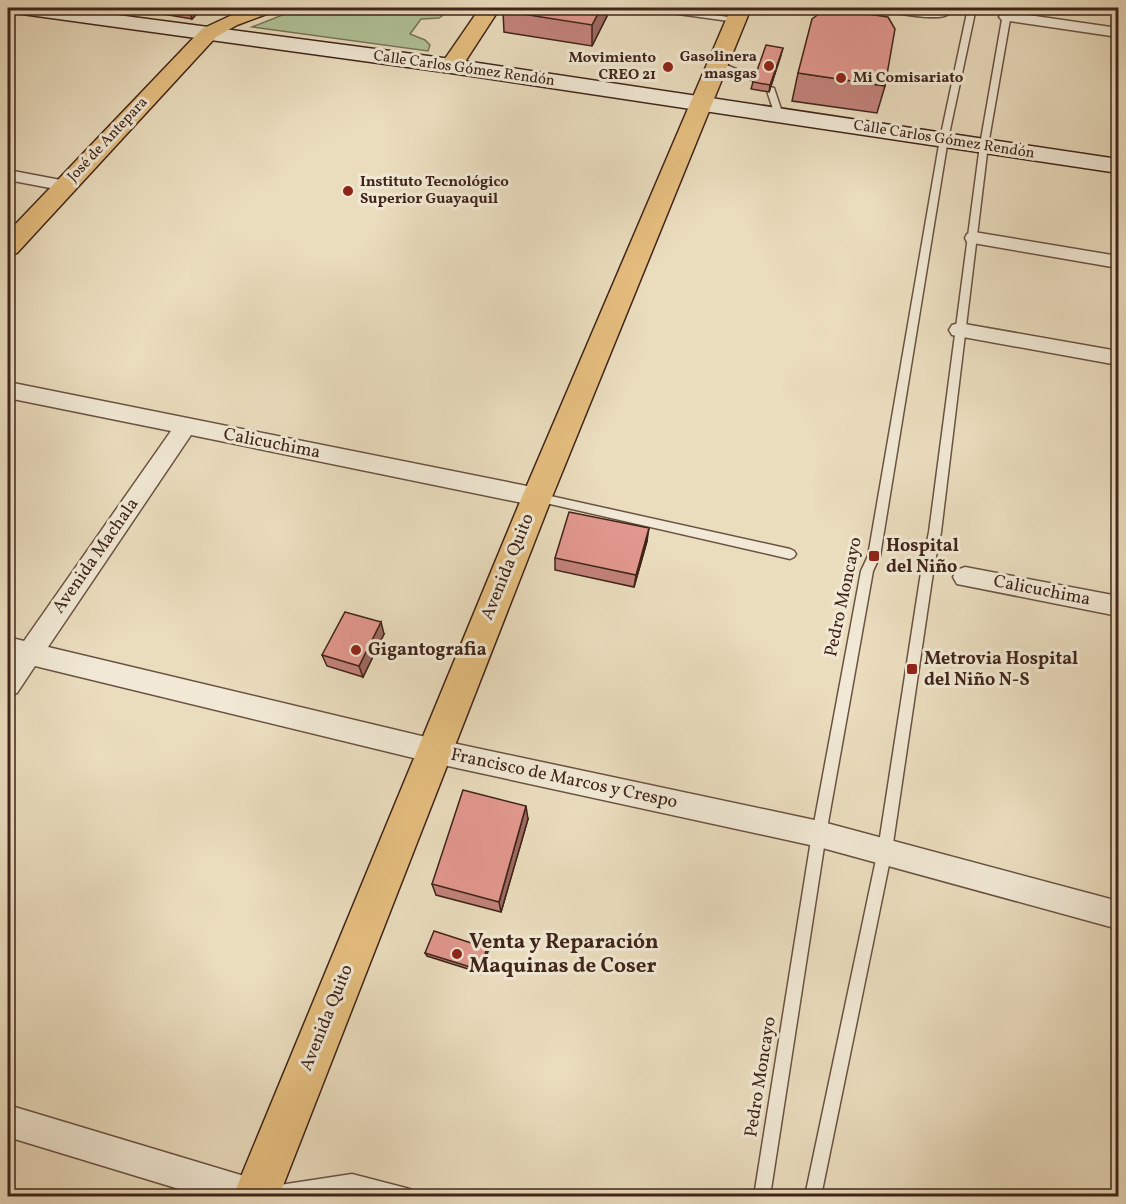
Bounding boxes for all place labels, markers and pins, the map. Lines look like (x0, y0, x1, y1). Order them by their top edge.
place label: Gasolinera masgas (680, 47, 757, 85)
place label: Movimiento CREO 21 (569, 48, 656, 86)
marker: Gasolinera masgas (762, 59, 776, 73)
marker: Movimiento CREO 21 (661, 60, 675, 74)
place label: Mi Comisariato (853, 68, 964, 89)
marker: Mi Comisariato (834, 71, 848, 85)
place label: Instituto Tecnológico Superior Guayaquil (360, 172, 509, 210)
marker: Instituto Tecnológico Superior Guayaquil (341, 184, 355, 198)
place label: Hospital del Niño (886, 534, 959, 580)
marker: Hospital del Niño (867, 549, 881, 563)
place label: Gigantografia (368, 638, 487, 663)
marker: Gigantografia (349, 643, 363, 657)
place label: Metrovia Hospital del Niño N-S (924, 647, 1078, 693)
marker: Metrovia Hospital del Niño N-S (905, 662, 919, 676)
place label: Venta y Reparación Maquinas de Coser (469, 928, 659, 981)
marker: Venta y Reparación Maquinas de Coser (450, 947, 464, 961)

